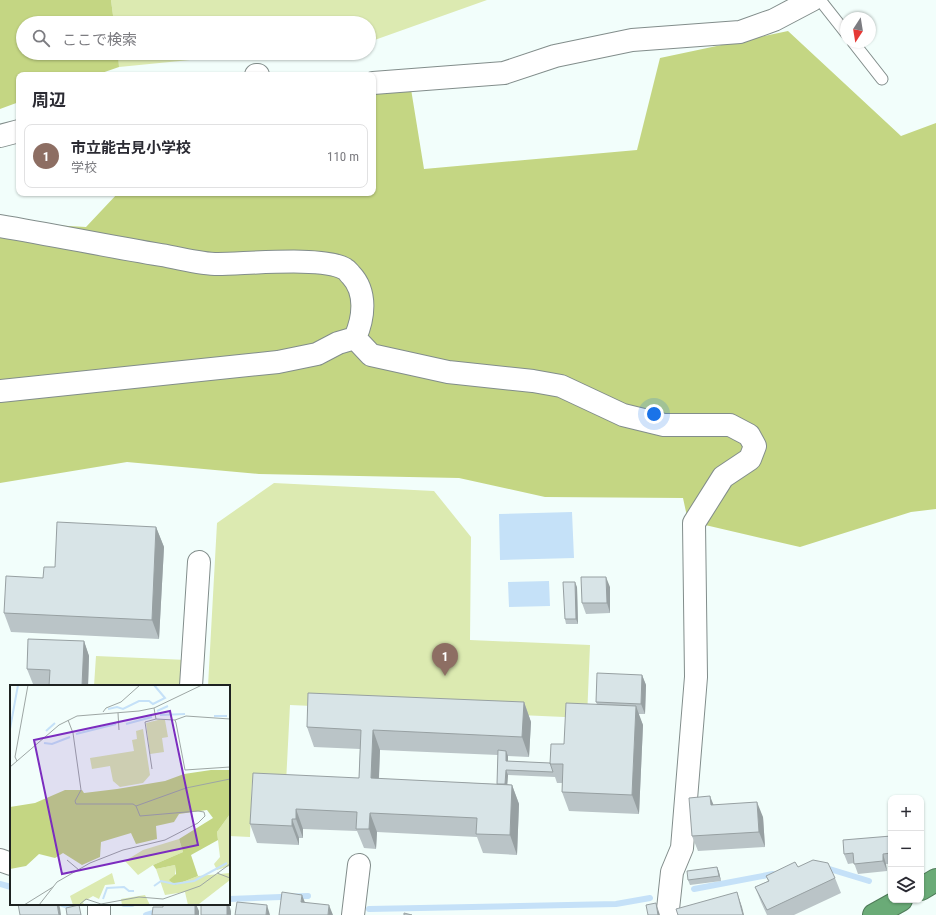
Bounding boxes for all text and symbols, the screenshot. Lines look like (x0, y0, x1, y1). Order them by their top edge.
north arrow (840, 12, 876, 48)
search box (16, 16, 376, 60)
icon: search (30, 27, 52, 49)
text: ここで検索 (62, 31, 137, 49)
text: 周辺 (32, 90, 66, 110)
text: 市立能古見小学校 (71, 139, 191, 157)
text: 1 (43, 149, 49, 164)
text: 110 m (327, 149, 359, 164)
text: 学校 (71, 160, 97, 175)
your location (644, 404, 664, 424)
pin: 1 (432, 643, 458, 676)
inset map (10, 685, 230, 905)
map controls (888, 795, 924, 903)
button: + (888, 795, 924, 831)
button: − (888, 831, 924, 867)
button: layers (888, 867, 924, 903)

